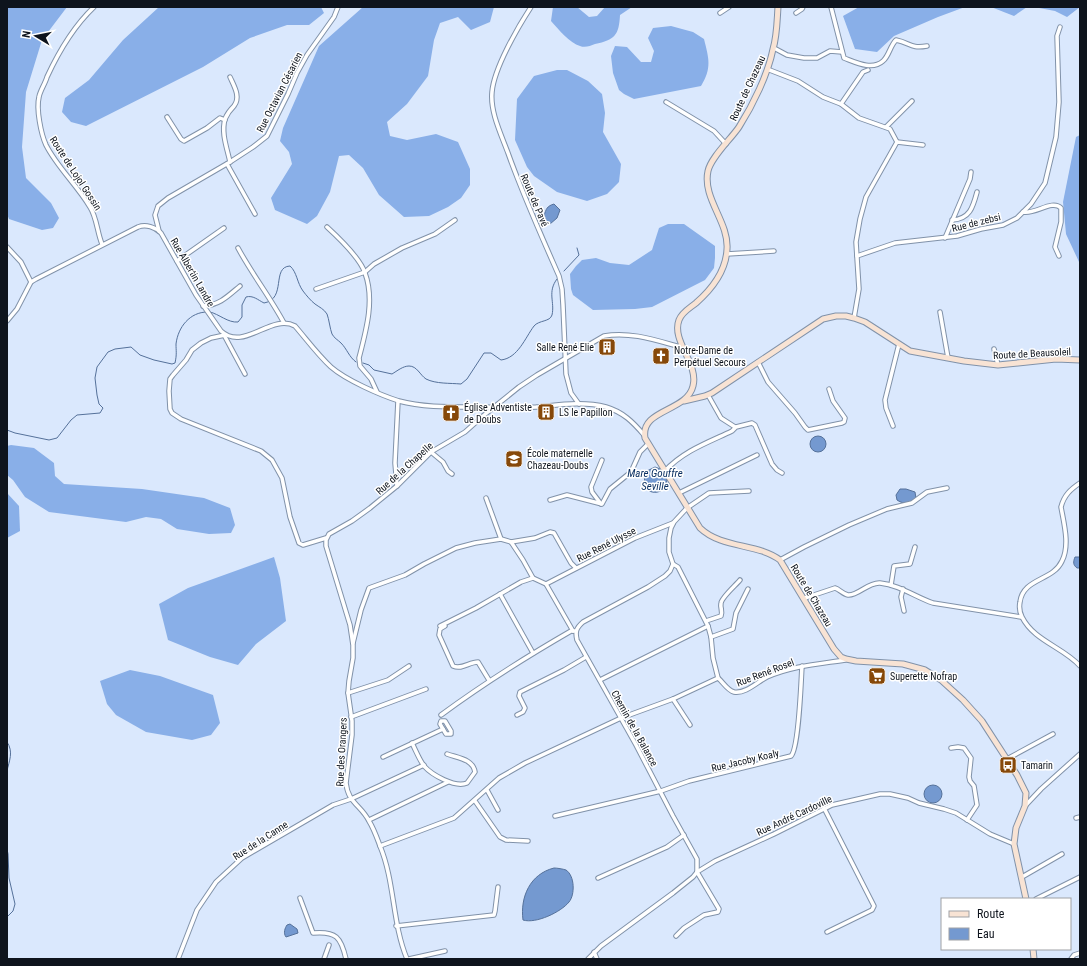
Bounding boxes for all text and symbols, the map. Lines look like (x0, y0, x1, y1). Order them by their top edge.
north arrow (16, 16, 56, 56)
text: N (20, 30, 34, 39)
street label: Rue Octavian Césarien (254, 50, 305, 134)
street label: Route de Chazeau (727, 54, 767, 123)
street label: Route de Lojol Gossin (48, 134, 104, 212)
street label: Route de Pavé (519, 172, 551, 228)
street label: Rue de zebsi (951, 211, 1002, 234)
street label: Rue Albertin Landre (168, 236, 217, 309)
building icon: Salle René Elie (597, 337, 617, 357)
place label: Salle René Elie (536, 342, 594, 353)
place label: Notre-Dame de Perpétuel Secours (674, 345, 746, 368)
church icon: Notre-Dame de Perpétuel Secours (651, 346, 671, 366)
street label: Route de Beausoleil (993, 346, 1071, 361)
place label: Église Adventiste de Doubs (464, 401, 532, 425)
building icon: LS le Papillon (536, 402, 556, 422)
church icon: Église Adventiste de Doubs (441, 403, 461, 423)
place label: LS le Papillon (559, 407, 613, 418)
street label: Rue de la Chapelle (374, 440, 435, 497)
place label: École maternelle Chazeau-Doubs (527, 447, 593, 471)
school or university icon: École maternelle Chazeau-Doubs (504, 449, 524, 469)
water label: Mare Gouffre Seville (627, 467, 683, 493)
street label: Rue René Ulysse (575, 525, 638, 564)
street label: Route de Chazeau (789, 562, 835, 629)
street label: Rue René Rosel (735, 656, 796, 689)
supermarket icon: Superette Nofrap (867, 666, 887, 686)
place label: Superette Nofrap (890, 671, 957, 682)
street label: Chemin de la Balance (609, 688, 660, 768)
street label: Rue des Orangers (334, 717, 349, 787)
street label: Rue Jacoby Koaly (710, 747, 780, 774)
bus stop icon: Tamarin (998, 755, 1018, 775)
place label: Tamarin (1021, 760, 1053, 771)
street label: Rue André Cardoville (755, 793, 834, 838)
street label: Rue de la Canne (231, 818, 290, 862)
legend (941, 898, 1071, 950)
text: Route (977, 907, 1005, 921)
text: Eau (977, 927, 995, 941)

